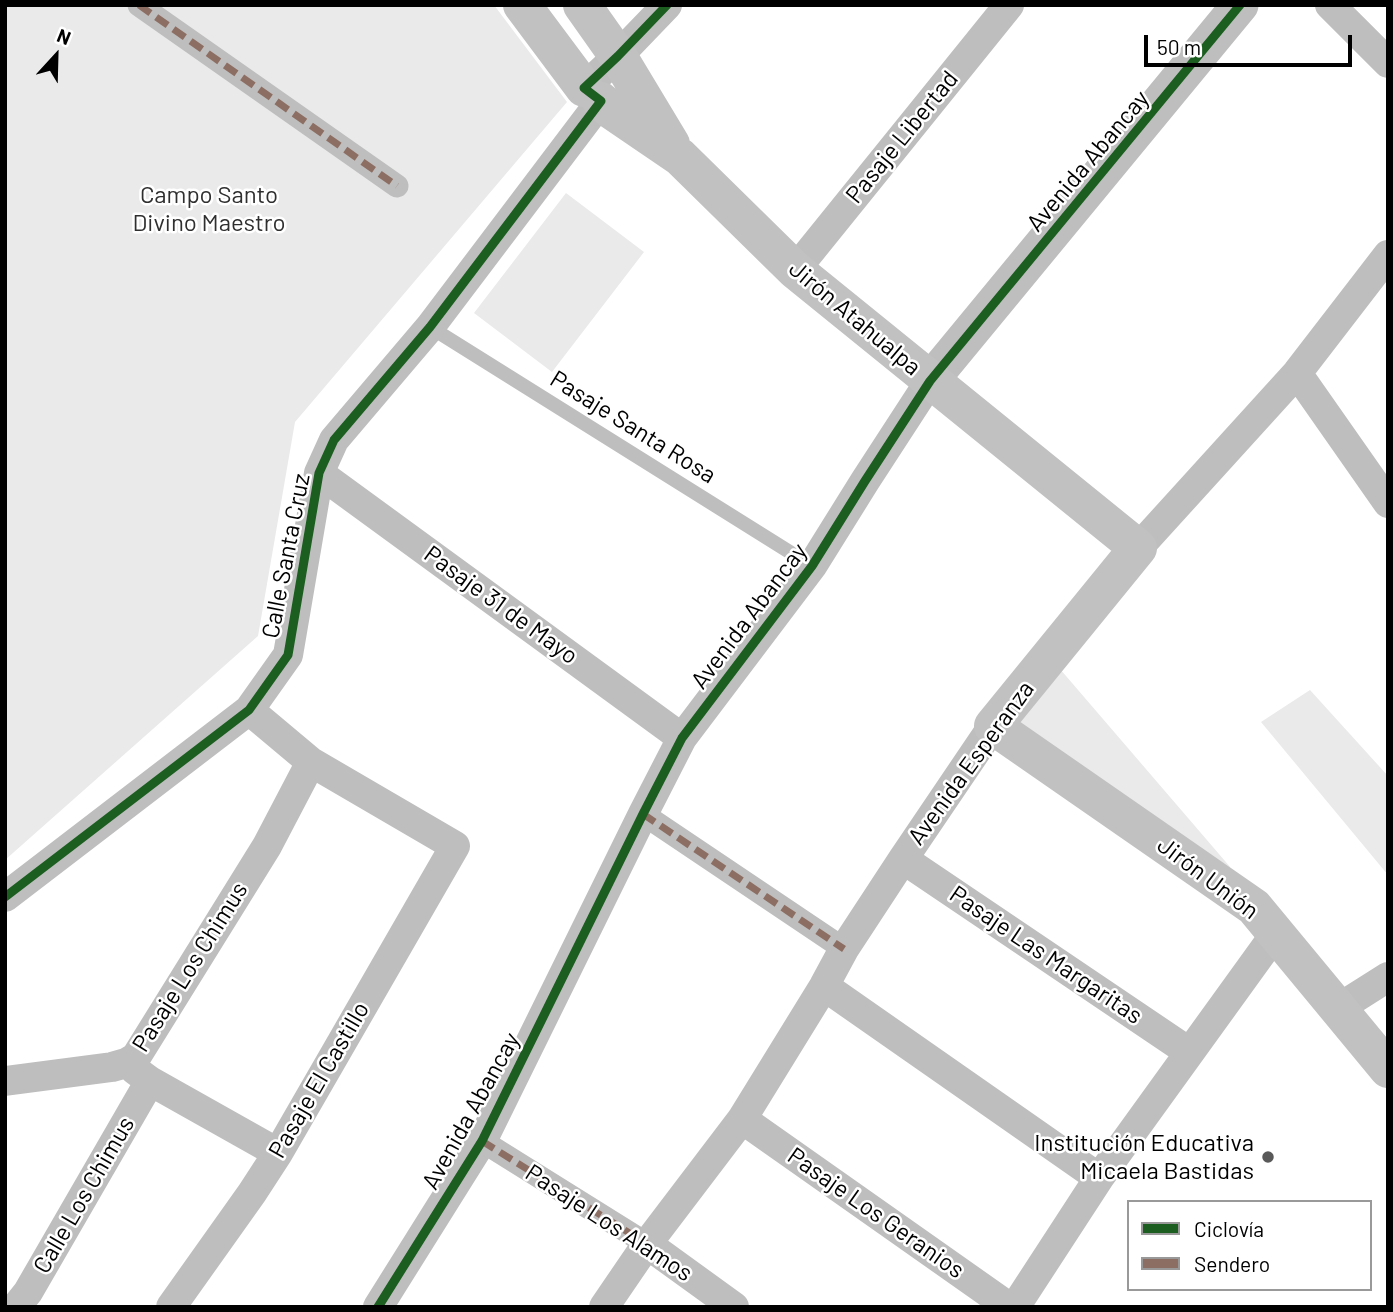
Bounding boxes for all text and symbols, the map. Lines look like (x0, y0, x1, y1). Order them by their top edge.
north arrow (21, 21, 91, 91)
scale bar (1148, 21, 1356, 65)
text: N (54, 23, 74, 49)
text: 50 m (1157, 34, 1201, 59)
street label: Pasaje Libertad (840, 65, 964, 209)
street label: Avenida Abancay (1021, 85, 1155, 237)
park label: Campo Santo Divino Maestro (132, 181, 286, 237)
street label: Jirón Atahualpa (783, 254, 927, 382)
street label: Pasaje Santa Rosa (545, 364, 721, 490)
street label: Calle Santa Cruz (256, 471, 316, 641)
street label: Avenida Abancay (685, 537, 813, 695)
street label: Pasaje 31 de Mayo (419, 540, 583, 670)
street label: Avenida Esperanza (902, 675, 1040, 851)
street label: Jirón Unión (1152, 831, 1264, 925)
street label: Pasaje Los Chimus (126, 877, 254, 1057)
street label: Pasaje Las Margaritas (944, 880, 1148, 1030)
street label: Pasaje El Castillo (263, 997, 375, 1163)
street label: Avenida Abancay (416, 1027, 526, 1195)
street label: Calle Los Chimus (27, 1111, 141, 1279)
place label: Institución Educativa Micaela Bastidas (1034, 1129, 1254, 1185)
street label: Pasaje Los Geranios (782, 1141, 970, 1285)
marker: Institución Educativa Micaela Bastidas (1260, 1149, 1276, 1165)
street label: Pasaje Los Alamos (520, 1158, 698, 1288)
legend (1127, 1200, 1372, 1291)
text: Ciclovía (1194, 1216, 1264, 1241)
text: Sendero (1194, 1251, 1270, 1276)

